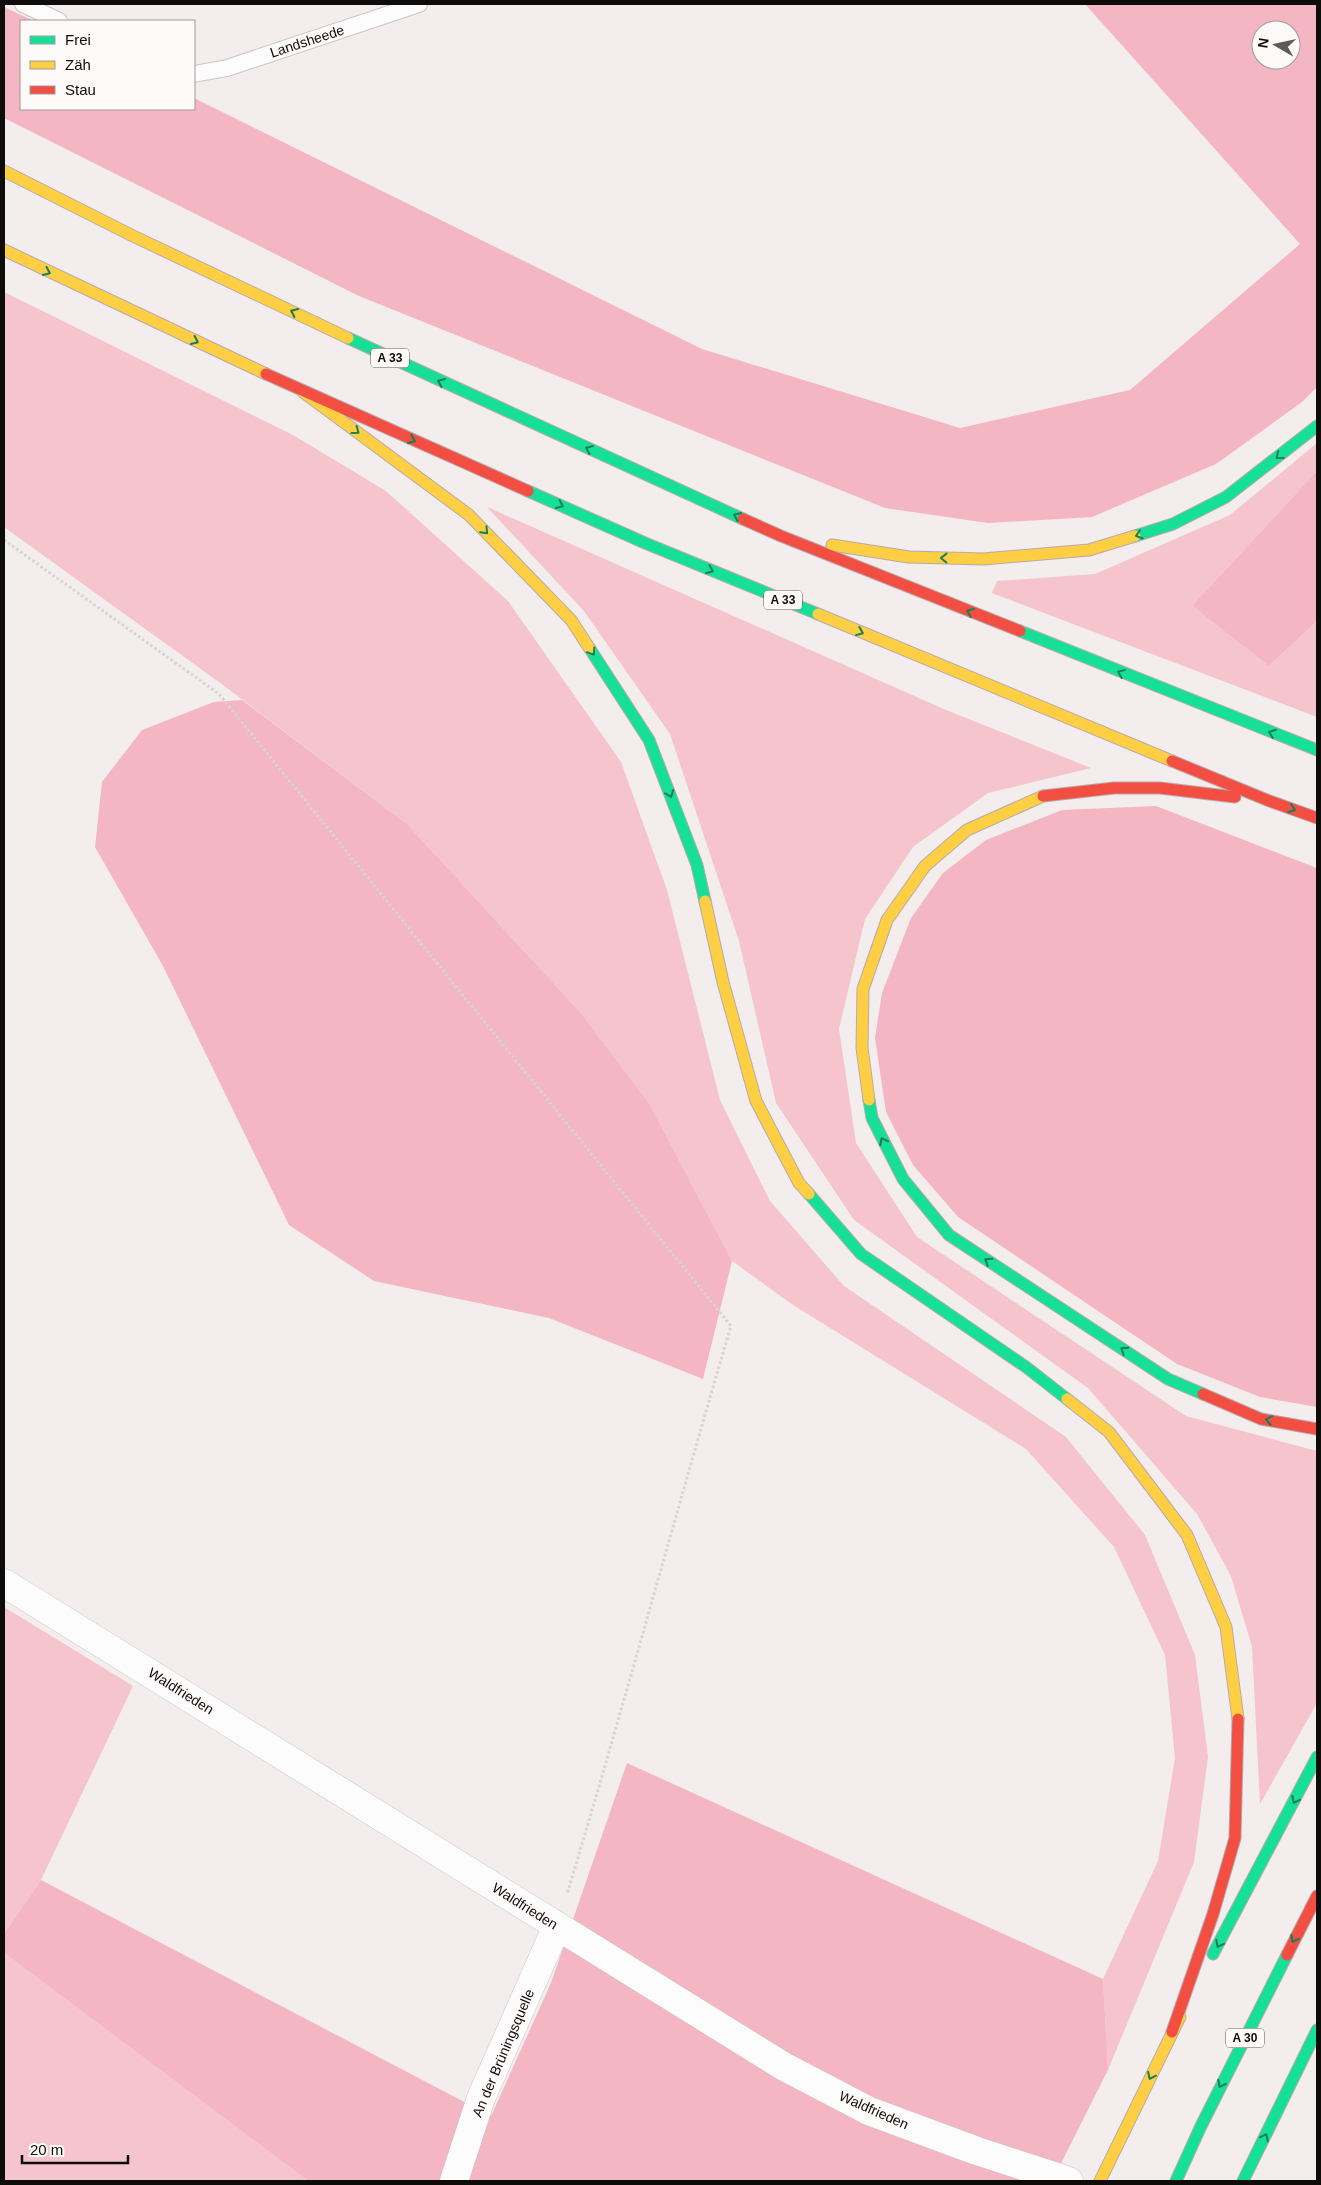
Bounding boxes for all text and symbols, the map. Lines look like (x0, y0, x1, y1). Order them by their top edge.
legend (20, 20, 195, 110)
north arrow (1251, 20, 1301, 70)
street label: Landsheede (268, 21, 346, 61)
text: Frei (65, 31, 91, 48)
text: N (1254, 37, 1272, 49)
text: Zäh (65, 56, 91, 73)
text: Stau (65, 81, 96, 98)
one-way arrow (42, 266, 51, 276)
one-way arrow (290, 308, 299, 319)
one-way arrow (189, 335, 198, 345)
road number: A 33 (371, 348, 409, 368)
one-way arrow (437, 378, 446, 388)
one-way arrow (350, 425, 360, 434)
one-way arrow (407, 433, 416, 444)
one-way arrow (585, 445, 594, 455)
one-way arrow (1276, 450, 1285, 458)
one-way arrow (555, 499, 564, 510)
one-way arrow (733, 512, 742, 523)
one-way arrow (479, 525, 488, 534)
one-way arrow (1135, 529, 1143, 539)
one-way arrow (940, 553, 948, 563)
one-way arrow (705, 563, 714, 574)
road number: A 33 (764, 590, 802, 610)
one-way arrow (966, 608, 975, 619)
one-way arrow (855, 625, 864, 636)
one-way arrow (585, 647, 595, 656)
one-way arrow (1117, 669, 1126, 679)
one-way arrow (1268, 728, 1277, 739)
one-way arrow (664, 789, 674, 798)
one-way arrow (1287, 803, 1296, 813)
one-way arrow (880, 1137, 890, 1146)
one-way arrow (984, 1258, 994, 1267)
one-way arrow (1120, 1347, 1129, 1356)
one-way arrow (1265, 1416, 1274, 1426)
street label: Waldfrieden (145, 1665, 217, 1717)
one-way arrow (1291, 1795, 1301, 1804)
street label: Waldfrieden (489, 1880, 561, 1932)
one-way arrow (1290, 1934, 1300, 1943)
one-way arrow (1215, 1938, 1225, 1947)
street label: An der Brüningsquelle (469, 1986, 537, 2120)
road number: A 30 (1226, 2029, 1264, 2048)
one-way arrow (1147, 2071, 1157, 2080)
one-way arrow (1217, 2079, 1227, 2088)
street label: Waldfrieden (837, 2088, 911, 2132)
scale bar (22, 2132, 129, 2164)
one-way arrow (1259, 2134, 1269, 2143)
text: 20 m (30, 2141, 63, 2158)

